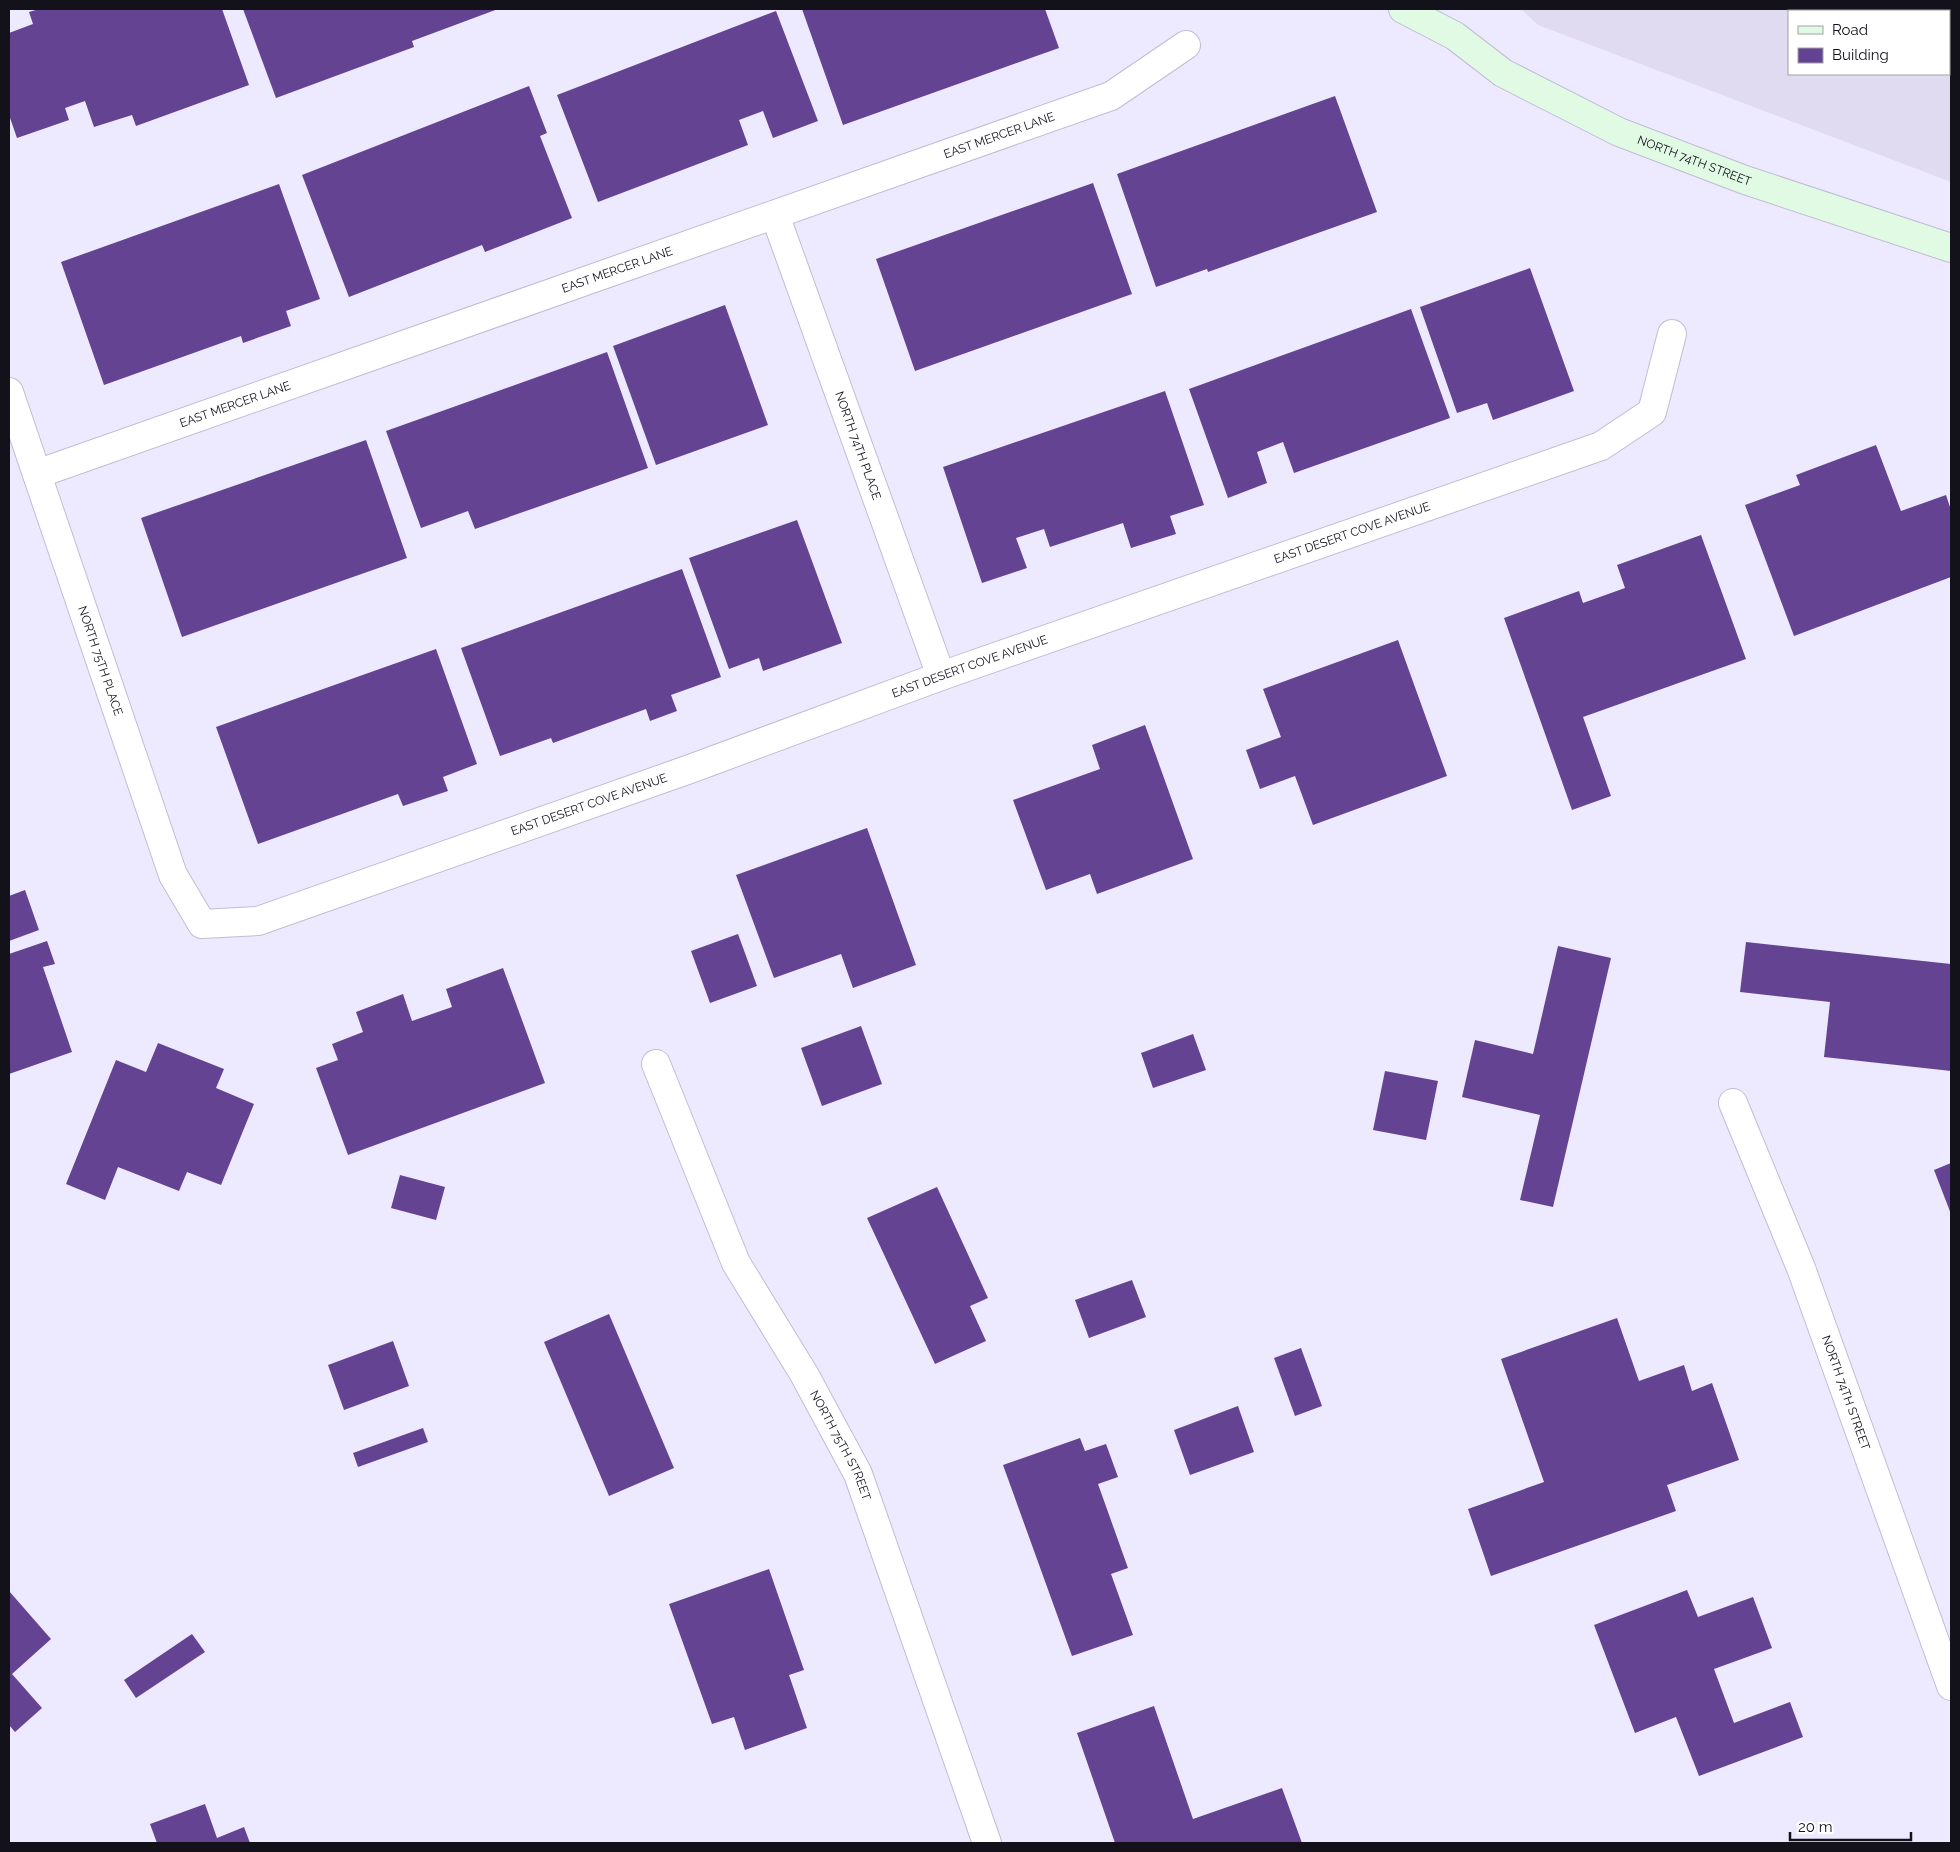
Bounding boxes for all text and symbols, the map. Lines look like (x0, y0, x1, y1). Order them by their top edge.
legend (1788, 10, 1950, 75)
text: Road (1832, 21, 1868, 39)
text: Building (1832, 46, 1889, 64)
street label: EAST MERCER LANE (942, 109, 1056, 161)
street label: NORTH 74TH STREET (1635, 133, 1754, 189)
street label: EAST MERCER LANE (560, 244, 674, 296)
street label: EAST MERCER LANE (178, 378, 292, 430)
street label: NORTH 74TH PLACE (832, 389, 884, 502)
street label: EAST DESERT COVE AVENUE (1272, 499, 1432, 566)
street label: NORTH 75TH PLACE (75, 604, 125, 718)
street label: EAST DESERT COVE AVENUE (890, 632, 1050, 701)
street label: EAST DESERT COVE AVENUE (509, 771, 669, 838)
street label: NORTH 74TH STREET (1819, 1334, 1873, 1453)
street label: NORTH 75TH STREET (807, 1388, 874, 1503)
scale bar (1790, 1810, 1911, 1842)
text: 20 m (1798, 1818, 1833, 1836)

